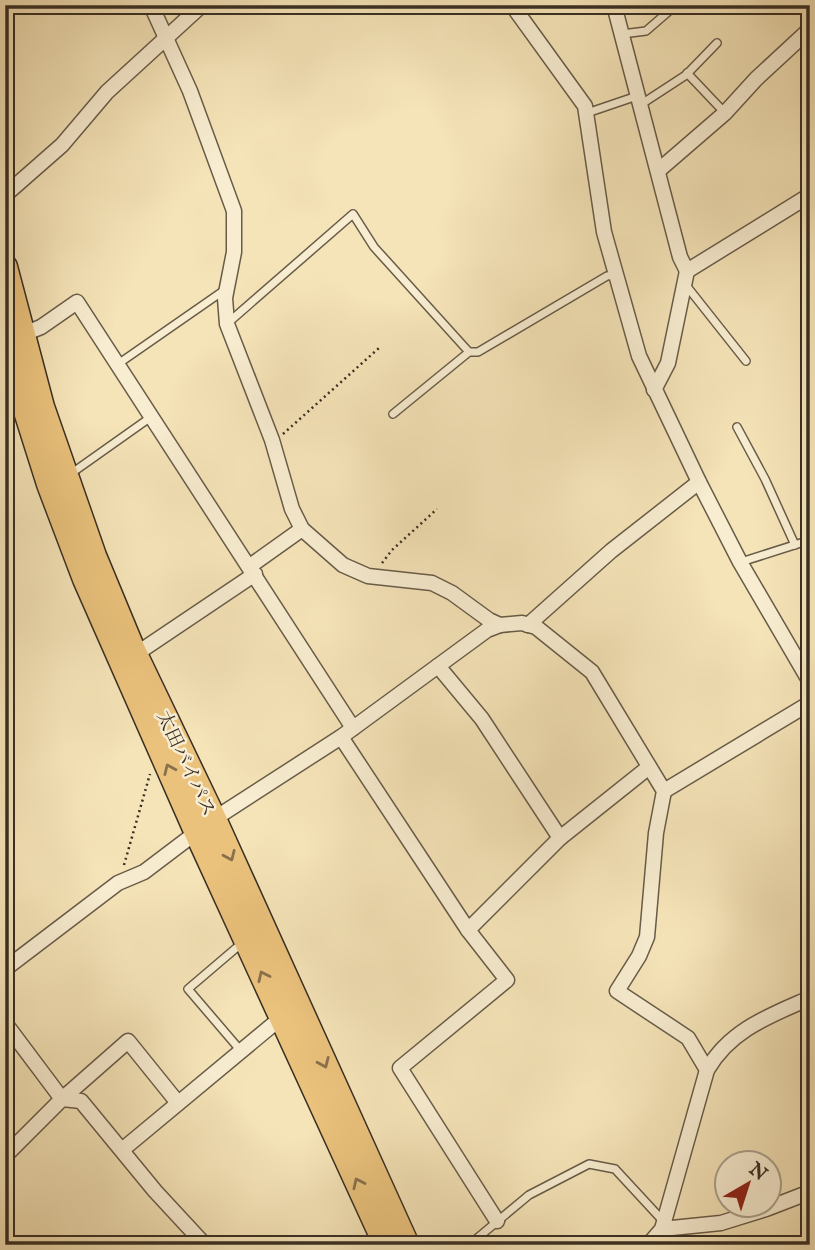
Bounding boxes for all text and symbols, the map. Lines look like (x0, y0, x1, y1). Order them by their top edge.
street label: 太田バイパス (150, 707, 220, 820)
one-way arrow (163, 764, 177, 776)
one-way arrow (222, 849, 236, 861)
one-way arrow (257, 971, 271, 983)
one-way arrow (316, 1056, 330, 1068)
north arrow (714, 1148, 784, 1218)
text: N (743, 1157, 772, 1187)
one-way arrow (352, 1178, 366, 1190)

